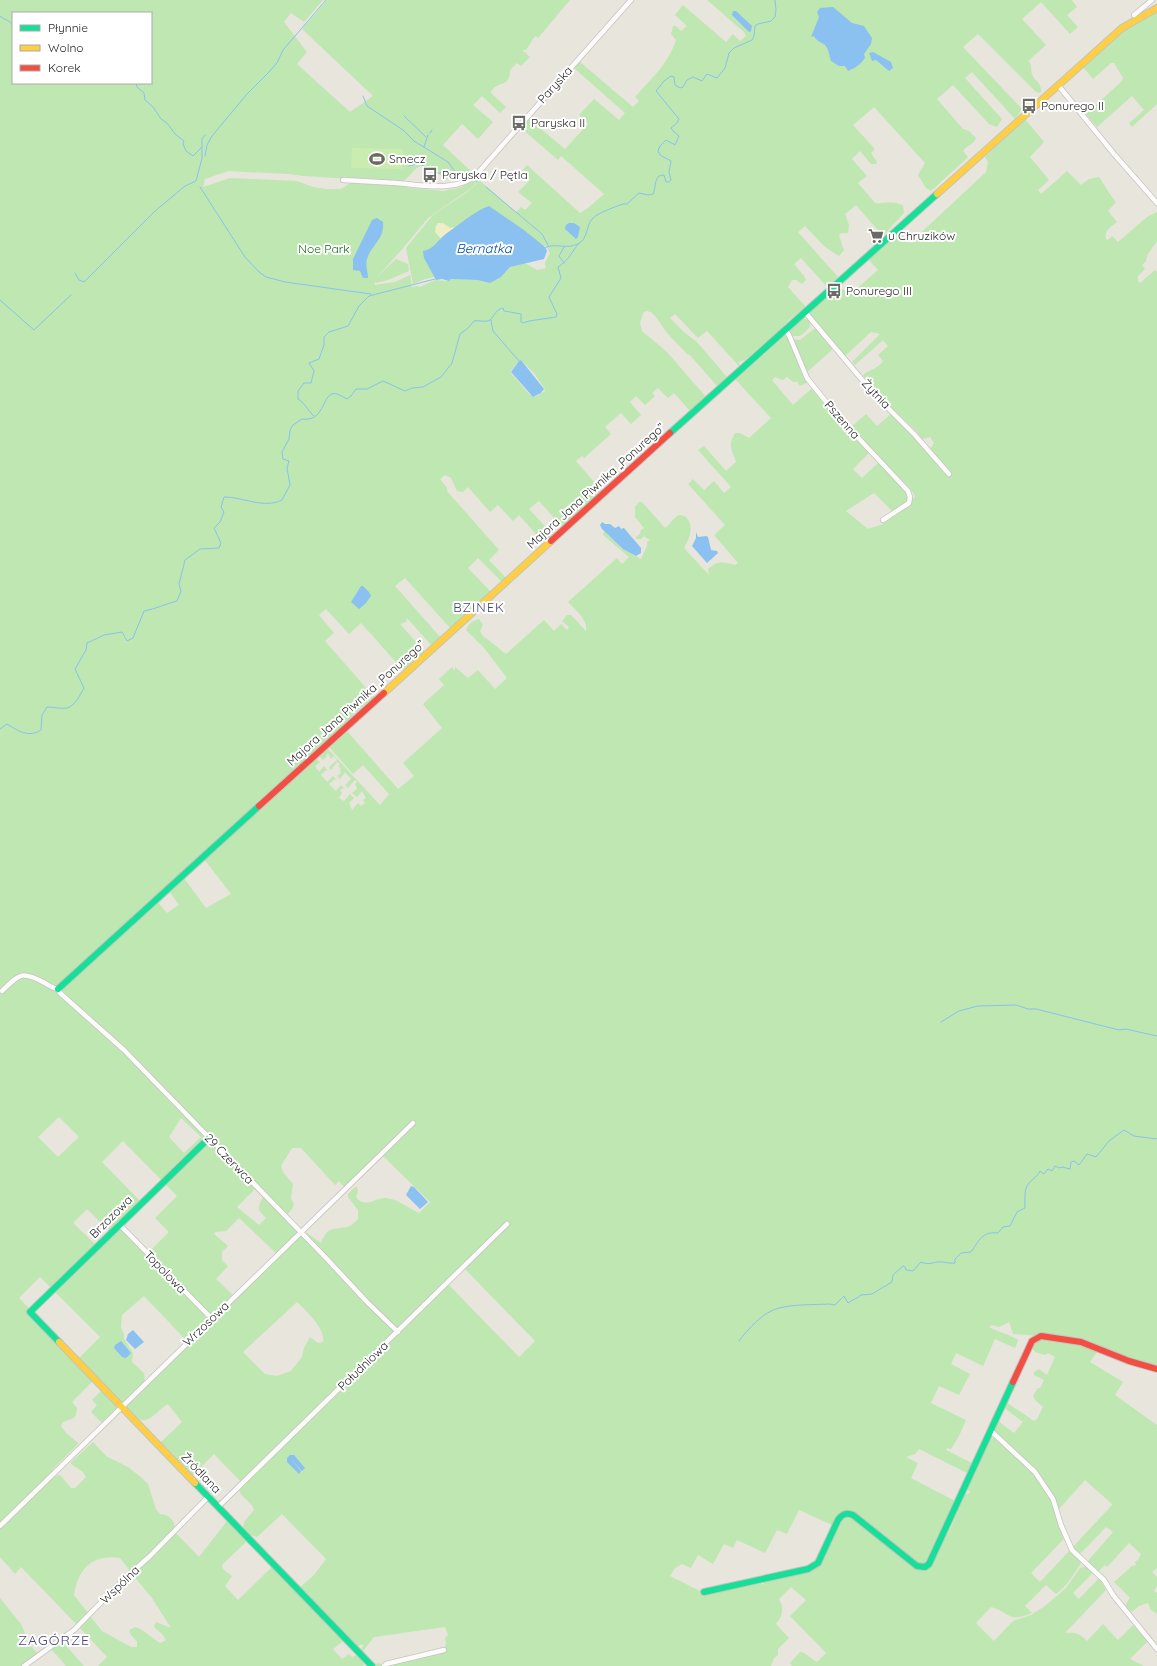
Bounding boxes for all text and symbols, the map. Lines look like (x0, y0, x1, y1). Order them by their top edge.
legend (12, 12, 152, 84)
text: Płynnie (48, 20, 88, 35)
text: Wolno (48, 40, 84, 55)
text: Korek (48, 60, 81, 75)
street label: Paryska (534, 63, 575, 106)
bus stop icon: Ponurego II (1020, 97, 1038, 115)
place label: Ponurego II (1041, 98, 1104, 113)
bus stop icon: Paryska II (510, 114, 528, 132)
place label: Paryska II (531, 115, 585, 130)
sports icon: Smecz (368, 150, 386, 168)
place label: Smecz (389, 151, 426, 166)
bus stop icon: Paryska / Pętla (421, 166, 439, 184)
place label: Paryska / Pętla (442, 167, 528, 182)
supermarket icon: u Chruzików (867, 227, 885, 245)
place label: u Chruzików (888, 228, 955, 243)
water label: Bernatka (456, 240, 513, 256)
park label: Noe Park (298, 241, 350, 256)
bus stop icon: Ponurego III (825, 282, 843, 300)
place label: Ponurego III (846, 283, 912, 298)
street label: Żytnia (859, 376, 894, 412)
street label: Pszenna (822, 397, 863, 442)
street label: Majora Jana Piwnika „Ponurego” (523, 419, 668, 552)
district label: BZINEK (453, 599, 505, 615)
street label: Majora Jana Piwnika „Ponurego” (283, 636, 428, 769)
street label: 29 Czerwca (202, 1130, 257, 1187)
street label: Brzozowa (86, 1192, 135, 1241)
street label: Topolowa (141, 1247, 189, 1296)
street label: Wrzosowa (179, 1298, 232, 1349)
street label: Południowa (334, 1338, 391, 1393)
street label: Źródlana (178, 1449, 225, 1496)
street label: Wspólna (97, 1562, 142, 1607)
district label: ZAGÓRZE (18, 1631, 90, 1649)

